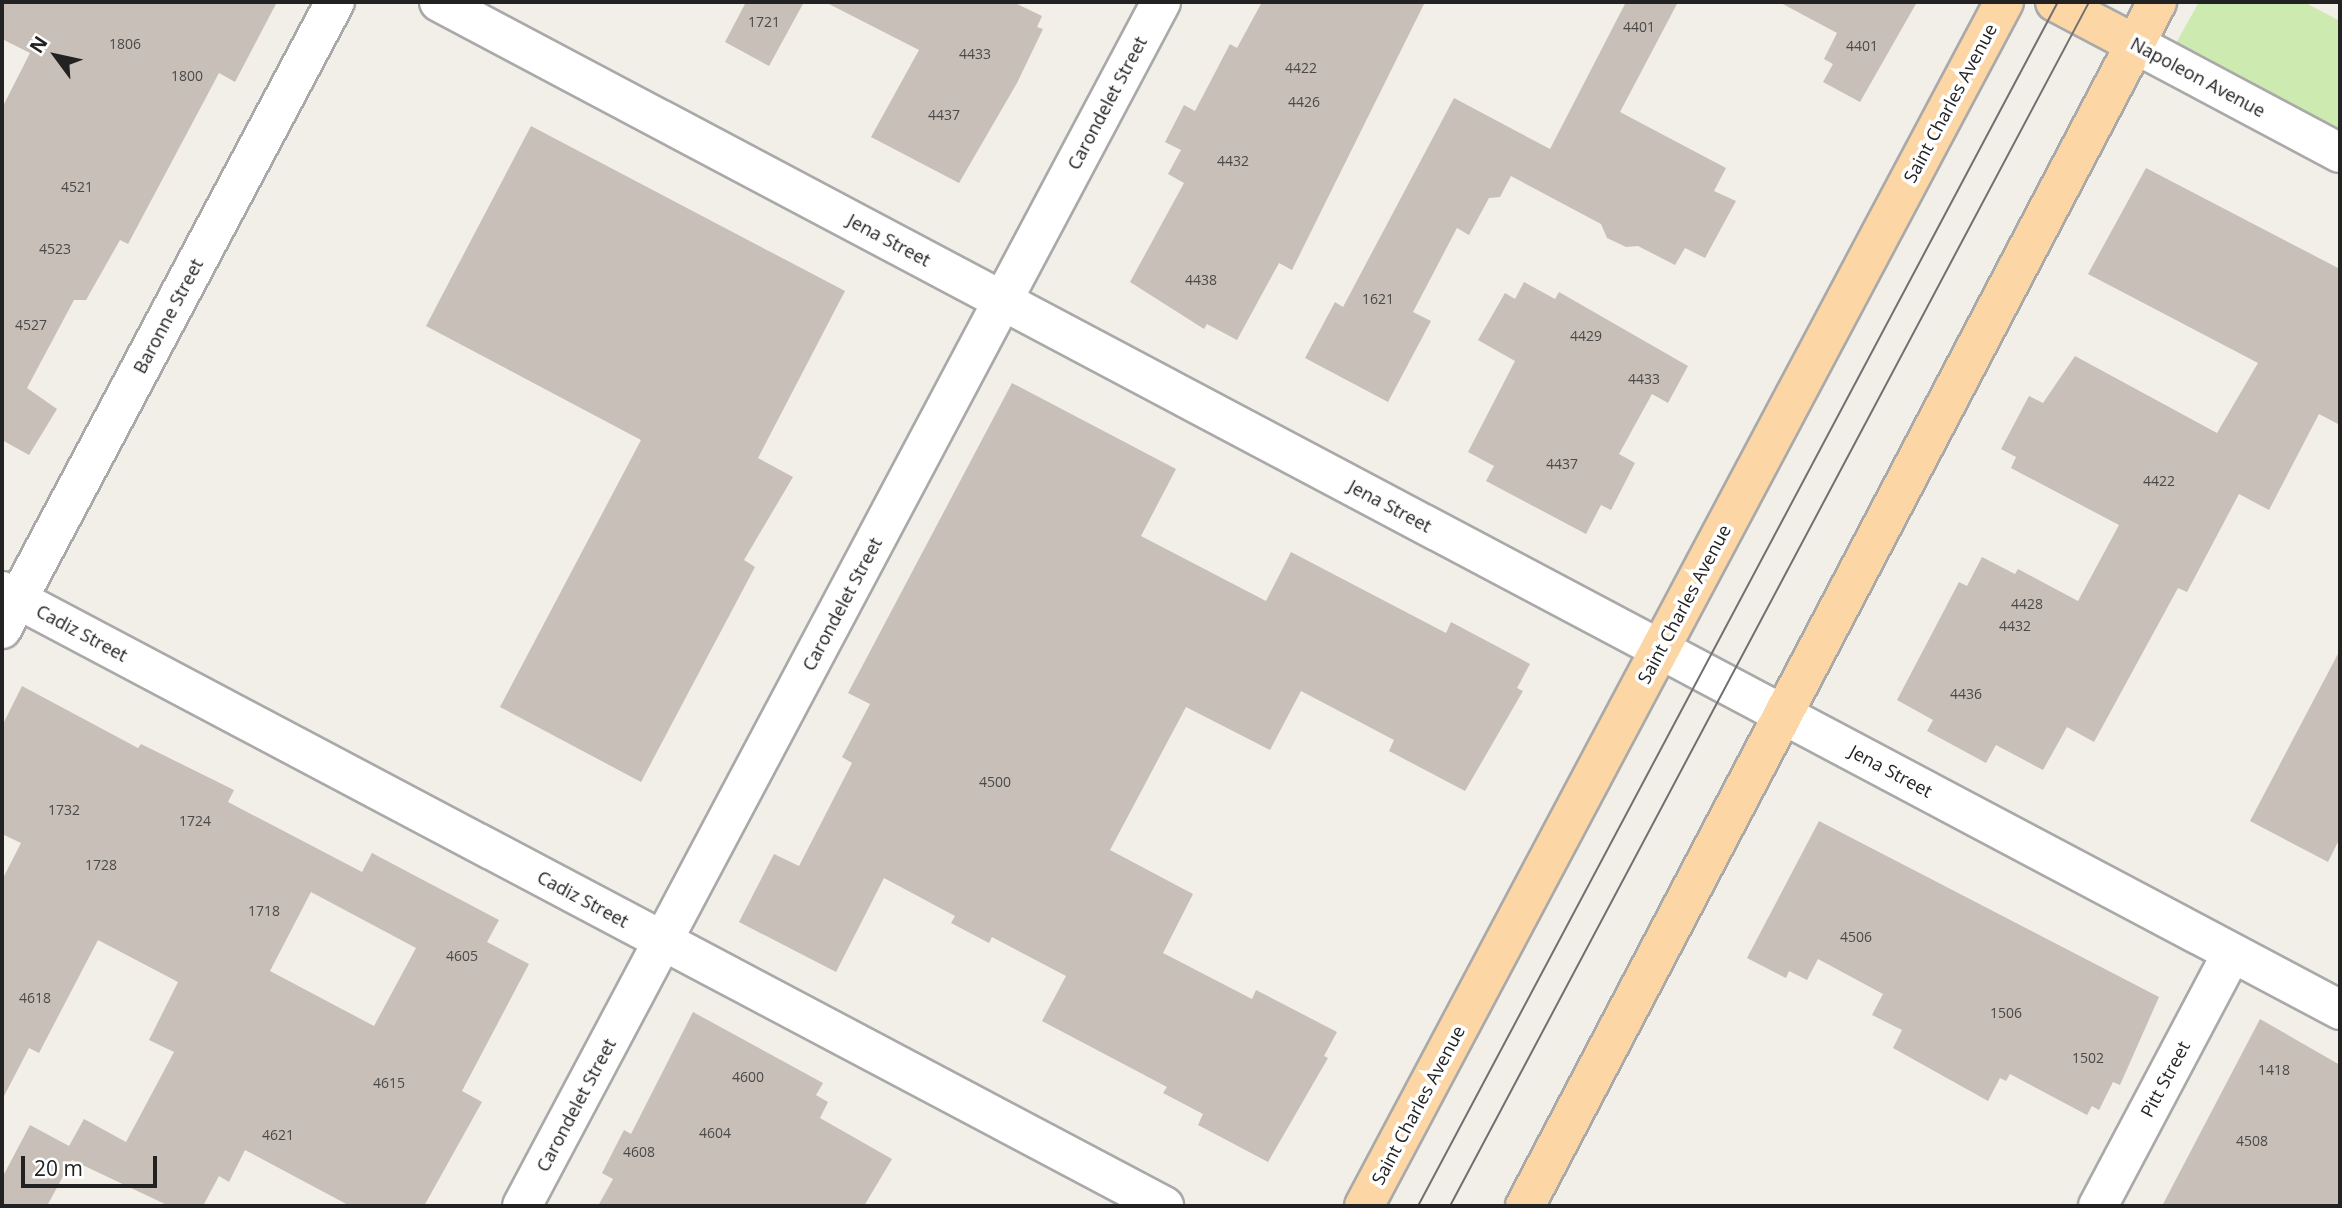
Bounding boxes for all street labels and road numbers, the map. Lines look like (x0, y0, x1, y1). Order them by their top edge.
street label: Saint Charles Avenue (1899, 20, 2001, 186)
street label: Napoleon Avenue (2127, 32, 2269, 122)
street label: Carondelet Street (1063, 33, 1151, 173)
street label: Jena Street (844, 209, 934, 271)
street label: Baronne Street (129, 255, 207, 377)
street label: Jena Street (1345, 475, 1435, 537)
street label: Saint Charles Avenue (1633, 521, 1735, 687)
street label: Carondelet Street (798, 534, 886, 674)
street label: Cadiz Street (33, 600, 131, 666)
street label: Jena Street (1846, 740, 1936, 802)
street label: Cadiz Street (534, 866, 632, 932)
street label: Saint Charles Avenue (1367, 1022, 1469, 1188)
street label: Carondelet Street (532, 1035, 620, 1175)
street label: Pitt Street (2136, 1037, 2194, 1121)

